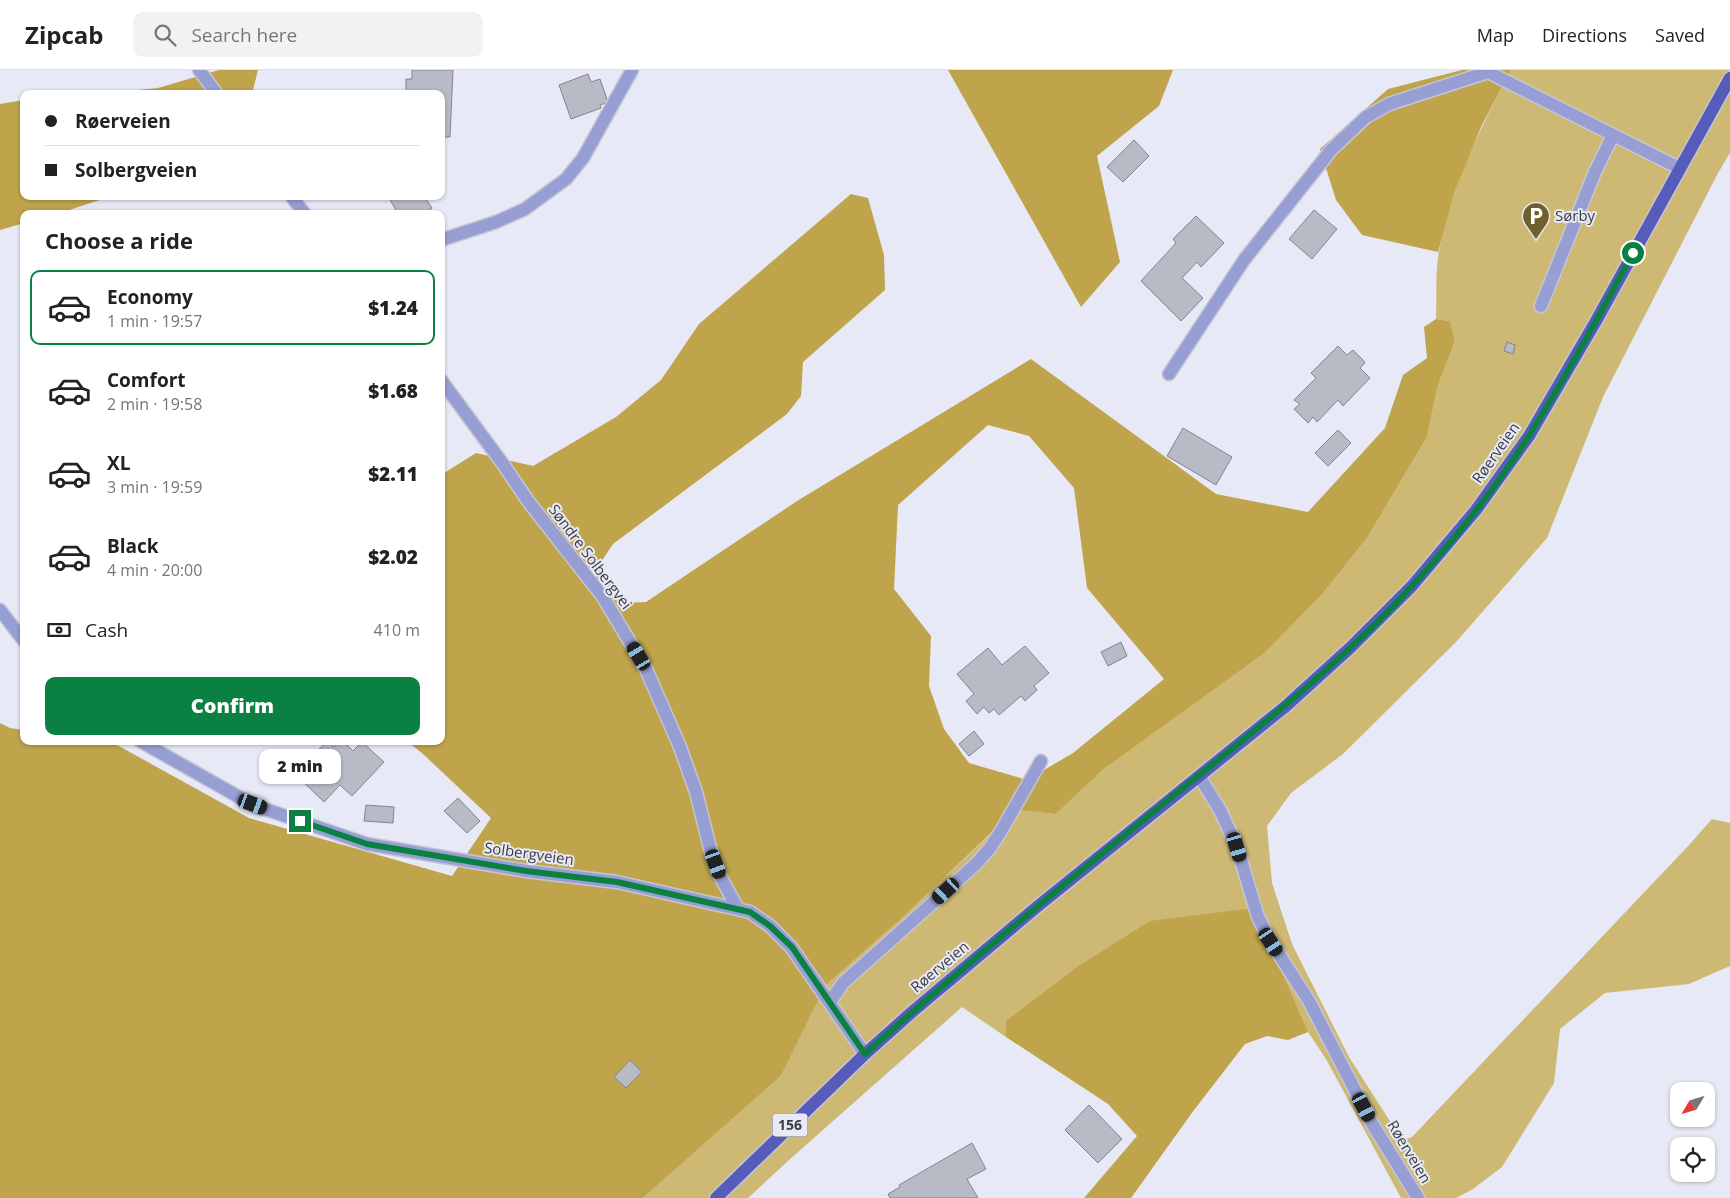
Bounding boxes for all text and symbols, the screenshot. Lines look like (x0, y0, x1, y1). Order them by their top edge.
search box (133, 12, 483, 57)
text: Zipcab (25, 18, 103, 51)
icon: search (151, 21, 179, 49)
text: Search here (191, 22, 297, 48)
text: Map (1477, 23, 1514, 47)
text: Directions (1542, 23, 1627, 47)
text: Saved (1655, 23, 1705, 47)
text: Røerveien (75, 108, 171, 134)
text: Solbergveien (75, 157, 197, 183)
parking icon: Sørby (1521, 201, 1551, 240)
place label: Sørby (1555, 205, 1596, 225)
text: Choose a ride (45, 225, 193, 255)
route start (1622, 242, 1644, 264)
text: Economy (107, 284, 193, 310)
icon: car (47, 285, 92, 330)
text: $1.24 (368, 295, 418, 321)
text: 1 min · 19:57 (107, 310, 202, 332)
text: Comfort (107, 367, 186, 393)
icon: car (47, 368, 92, 413)
text: $1.68 (368, 378, 418, 404)
text: 2 min · 19:58 (107, 393, 202, 415)
street label: Røerveien (1467, 418, 1523, 487)
text: XL (107, 450, 130, 476)
icon: car (47, 451, 92, 496)
text: $2.11 (368, 461, 418, 487)
text: 3 min · 19:59 (107, 476, 202, 498)
street label: Søndre Solbergvei (545, 500, 637, 613)
text: Black (107, 533, 159, 559)
icon: car (47, 534, 92, 579)
text: $2.02 (368, 544, 418, 570)
text: 4 min · 20:00 (107, 559, 202, 581)
icon: cash (45, 616, 73, 644)
text: Cash (85, 617, 128, 643)
text: 410 m (374, 619, 420, 641)
car (624, 639, 653, 673)
button: Confirm (45, 677, 420, 735)
callout: 2 min (259, 748, 341, 784)
text: 2 min (277, 755, 323, 777)
car (236, 792, 269, 816)
route end (289, 810, 311, 832)
car (1225, 830, 1248, 864)
street label: Solbergveien (483, 837, 575, 869)
car (703, 847, 728, 881)
car (929, 875, 962, 907)
car (1256, 925, 1285, 959)
street label: Røerveien (906, 936, 973, 996)
north arrow (1670, 1082, 1715, 1128)
map controls (1670, 1082, 1715, 1182)
car (1350, 1090, 1377, 1124)
road number: 156 (772, 1114, 808, 1136)
street label: Røerveien (1383, 1116, 1436, 1187)
button: locate (1670, 1137, 1715, 1182)

